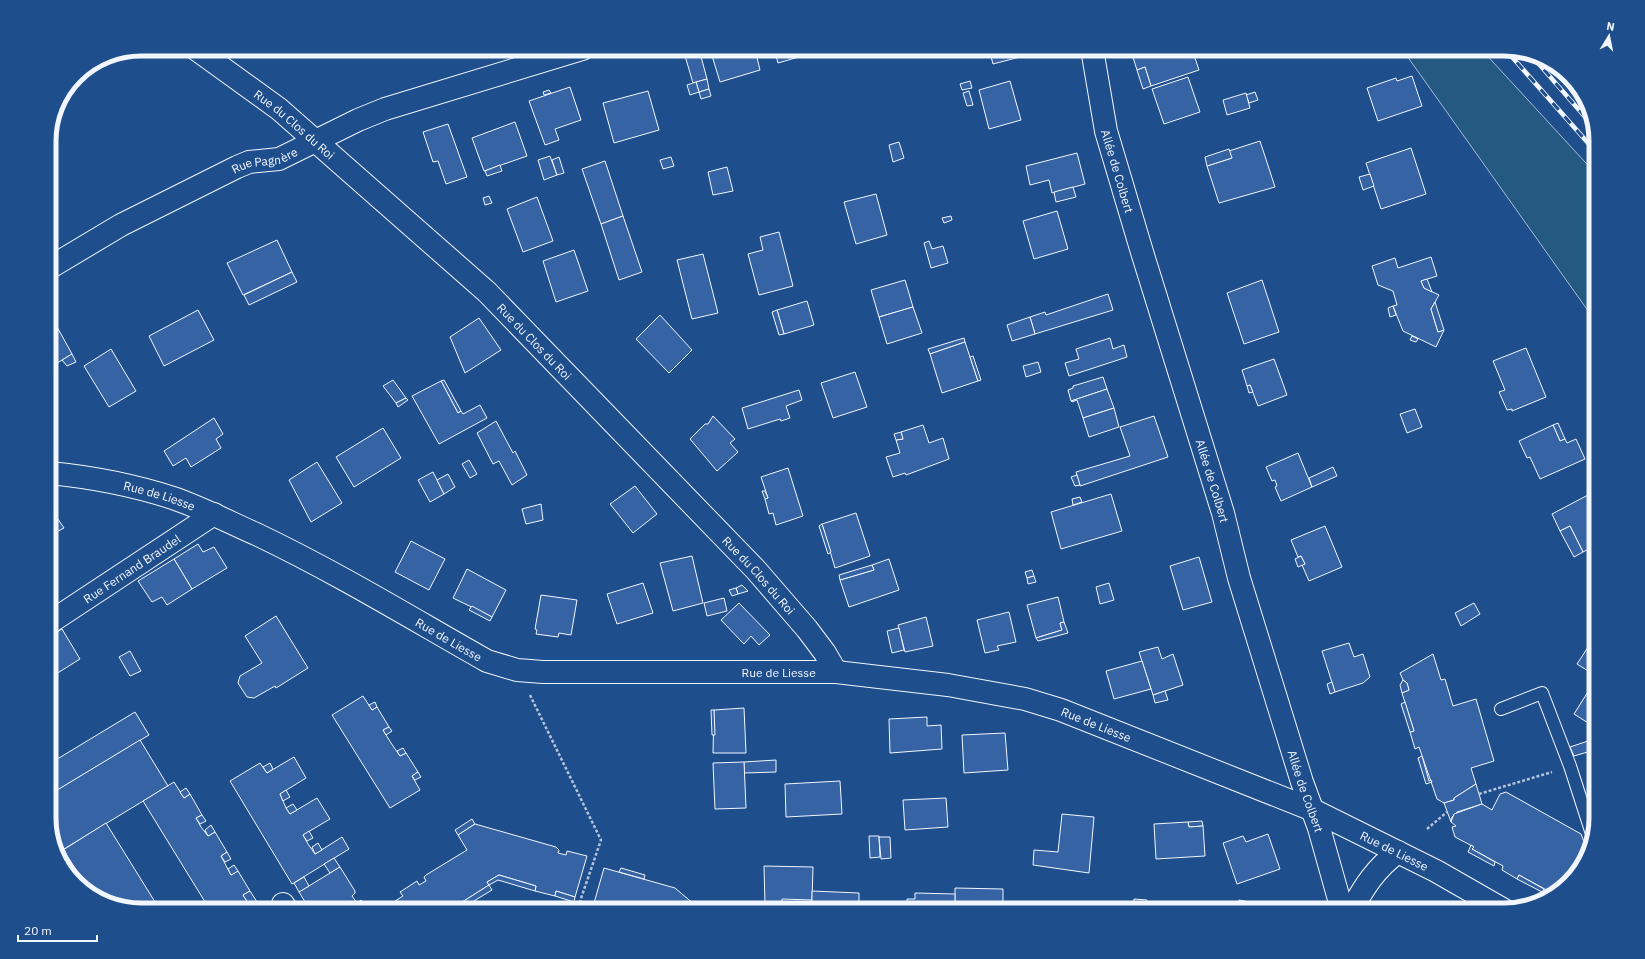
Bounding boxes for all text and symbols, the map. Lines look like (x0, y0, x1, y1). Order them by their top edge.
north arrow (1589, 16, 1629, 56)
text: N (1606, 19, 1616, 34)
street label: Rue du Clos du Roi (251, 86, 338, 162)
street label: Allée de Colbert (1098, 128, 1137, 215)
street label: Rue Pagnère (229, 143, 300, 176)
street label: Rue du Clos du Roi (494, 300, 575, 383)
street label: Allée de Colbert (1193, 437, 1233, 524)
street label: Rue de Liesse (122, 477, 198, 513)
street label: Rue Fernand Braudel (80, 531, 183, 606)
street label: Rue du Clos du Roi (720, 533, 798, 617)
street label: Rue de Liesse (413, 614, 485, 664)
street label: Rue de Liesse (742, 665, 816, 680)
street label: Rue de Liesse (1059, 703, 1134, 745)
street label: Allée de Colbert (1285, 748, 1327, 834)
street label: Rue de Liesse (1358, 827, 1431, 874)
scale bar (18, 917, 97, 943)
text: 20 m (24, 923, 52, 938)

